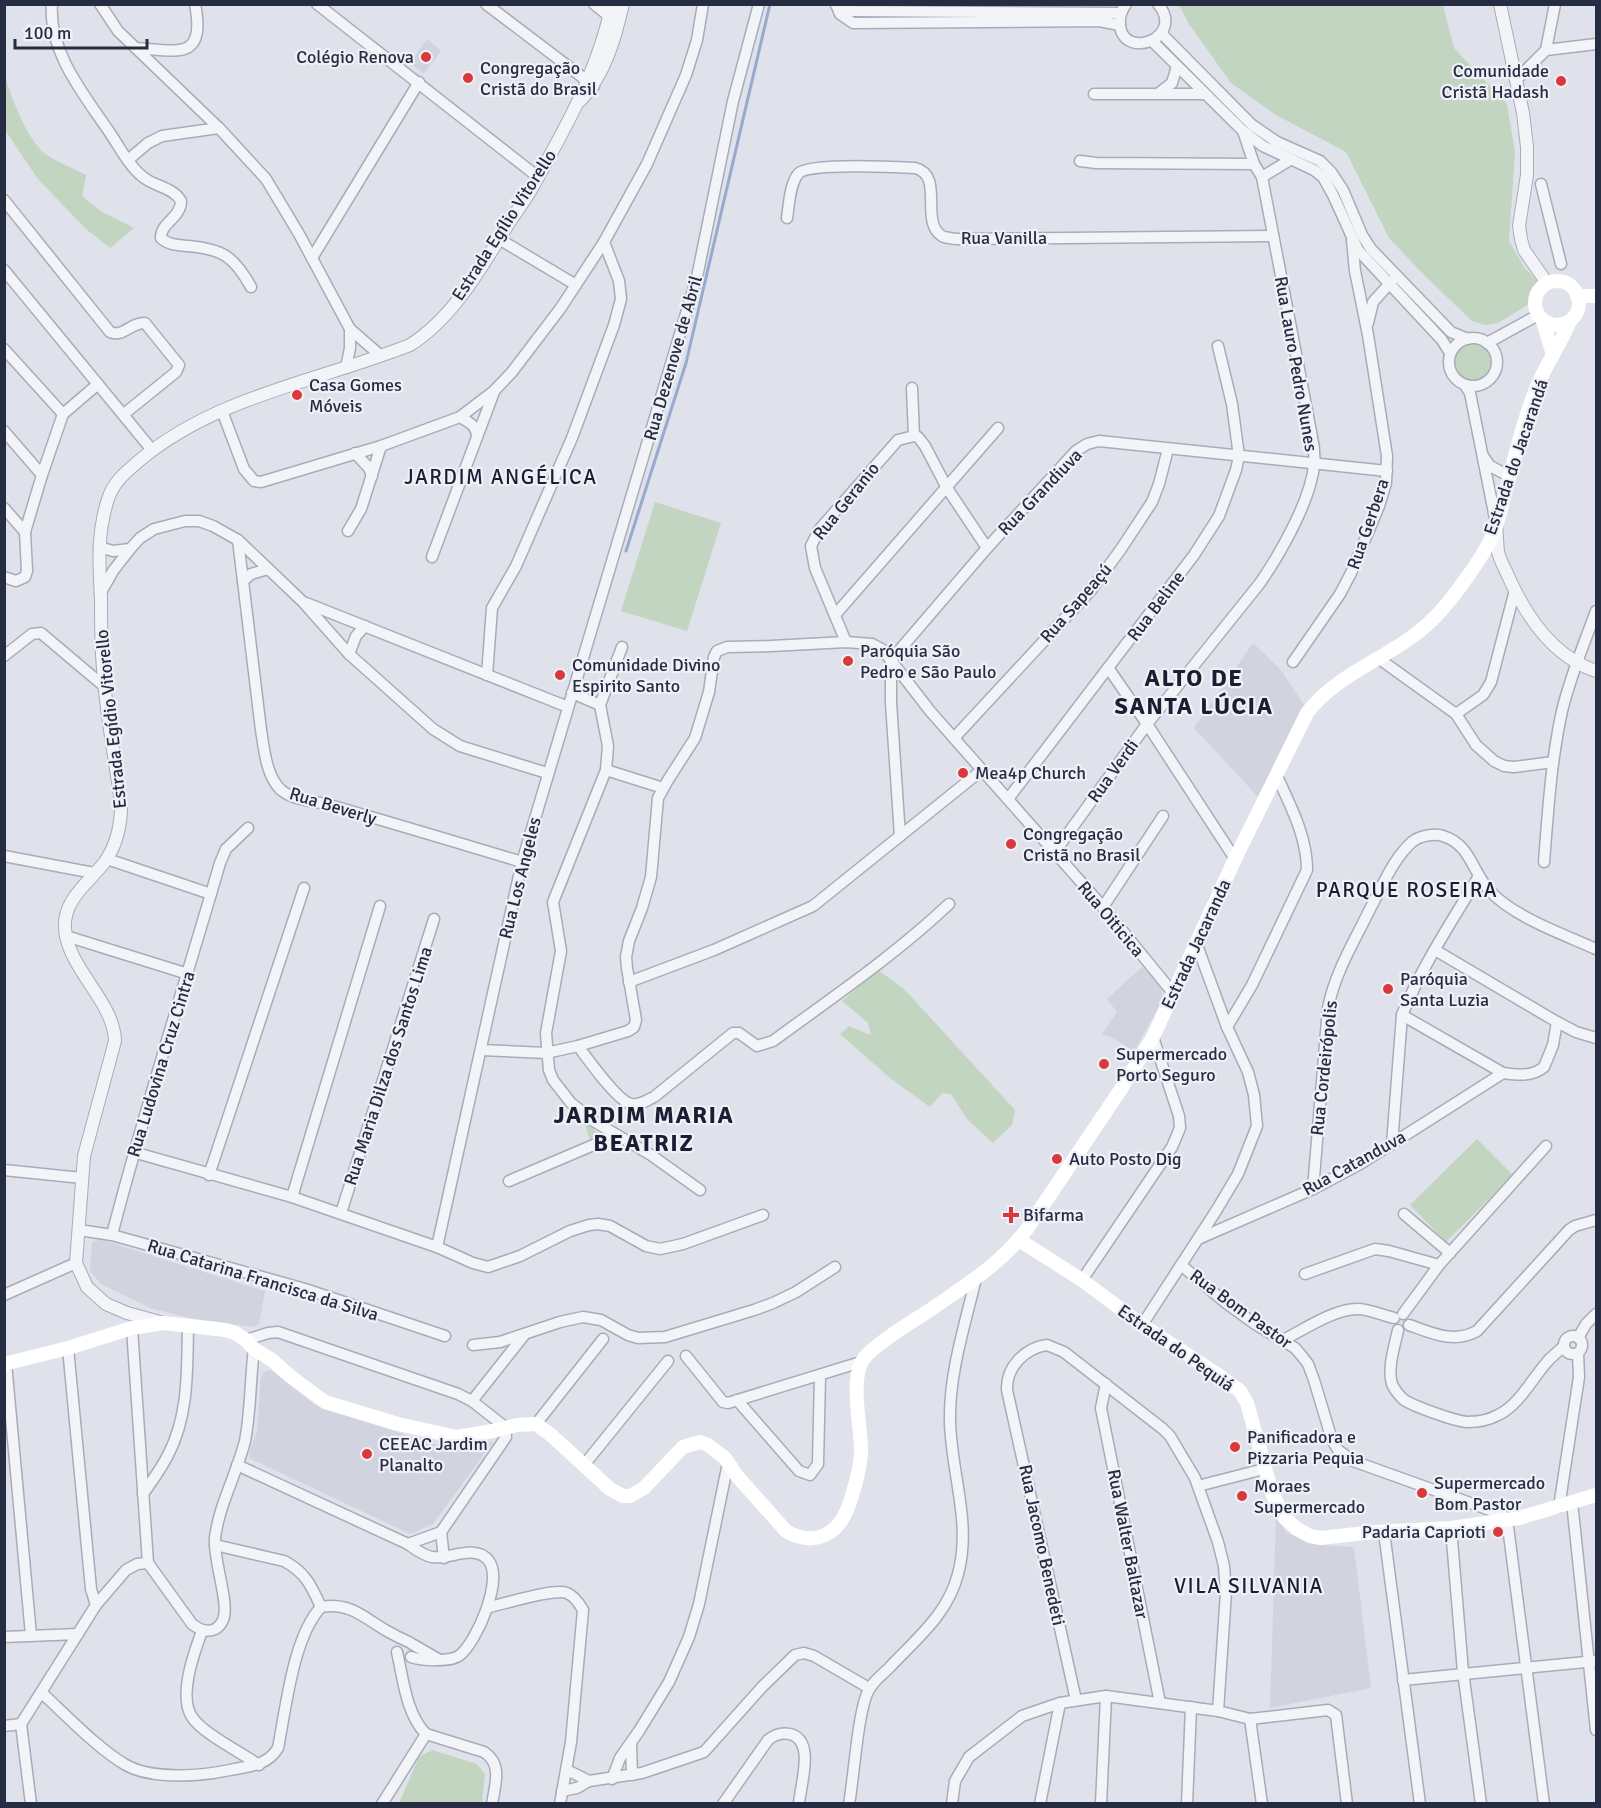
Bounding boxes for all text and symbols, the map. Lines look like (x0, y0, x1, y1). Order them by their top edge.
scale bar (15, 12, 147, 50)
text: 100 m (24, 22, 71, 44)
place label: Colégio Renova (296, 46, 414, 68)
marker: Colégio Renova (419, 50, 433, 64)
place label: Congregação Cristã do Brasil (480, 57, 597, 100)
place label: Comunidade Cristã Hadash (1441, 60, 1549, 103)
marker: Congregação Cristã do Brasil (461, 71, 475, 85)
marker: Comunidade Cristã Hadash (1554, 74, 1568, 88)
street label: Estrada Egílio Vitorello (447, 145, 561, 305)
street label: Rua Vanilla (961, 227, 1047, 249)
street label: Rua Dezenove de Abril (639, 273, 707, 443)
street label: Rua Lauro Pedro Nunes (1270, 275, 1322, 454)
place label: Casa Gomes Móveis (309, 374, 402, 417)
street label: Estrada do Jacarandá (1479, 376, 1553, 538)
marker: Casa Gomes Móveis (290, 388, 304, 402)
street label: Rua Grandiuva (993, 444, 1087, 540)
street label: Rua Geranio (808, 458, 884, 544)
district label: JARDIM ANGÉLICA (404, 464, 598, 490)
street label: Rua Gerbera (1342, 476, 1394, 572)
street label: Rua Sapeaçú (1035, 559, 1117, 647)
street label: Rua Beline (1122, 567, 1190, 645)
street label: Estrada Egídio Vitorello (91, 628, 131, 810)
place label: Paróquia São Pedro e São Paulo (860, 640, 996, 683)
place label: Comunidade Divino Espirito Santo (572, 654, 720, 697)
marker: Paróquia São Pedro e São Paulo (841, 654, 855, 668)
district label: ALTO DE SANTA LÚCIA (1115, 663, 1273, 721)
marker: Comunidade Divino Espirito Santo (553, 668, 567, 682)
street label: Rua Verdi (1083, 735, 1143, 807)
place label: Mea4p Church (975, 762, 1086, 784)
marker: Mea4p Church (956, 766, 970, 780)
street label: Rua Beverly (287, 782, 380, 830)
street label: Rua Los Angeles (494, 815, 546, 941)
place label: Congregação Cristã no Brasil (1023, 823, 1140, 866)
marker: Congregação Cristã no Brasil (1004, 837, 1018, 851)
street label: Estrada Jacaranda (1156, 875, 1236, 1013)
street label: Rua Oiticica (1073, 876, 1149, 962)
district label: PARQUE ROSEIRA (1316, 877, 1498, 903)
street label: Rua Maria Dilza dos Santos Lima (339, 944, 437, 1188)
street label: Rua Ludovina Cruz Cintra (122, 968, 200, 1160)
place label: Paróquia Santa Luzia (1400, 968, 1489, 1011)
marker: Paróquia Santa Luzia (1381, 982, 1395, 996)
street label: Rua Cordeirópolis (1306, 999, 1342, 1137)
place label: Supermercado Porto Seguro (1116, 1043, 1227, 1086)
marker: Supermercado Porto Seguro (1097, 1057, 1111, 1071)
district label: JARDIM MARIA BEATRIZ (554, 1100, 734, 1158)
street label: Rua Catanduva (1298, 1126, 1410, 1200)
place label: Auto Posto Dig (1069, 1148, 1182, 1170)
marker: Auto Posto Dig (1050, 1152, 1064, 1166)
place label: Bifarma (1023, 1204, 1084, 1226)
marker: Bifarma (1004, 1208, 1018, 1222)
street label: Rua Catarina Francisca da Silva (145, 1234, 381, 1326)
street label: Rua Bom Pastor (1186, 1265, 1297, 1354)
street label: Estrada do Pequiá (1113, 1300, 1239, 1396)
place label: Panificadora e Pizzaria Pequia (1247, 1426, 1364, 1469)
place label: CEEAC Jardim Planalto (379, 1433, 488, 1476)
marker: Panificadora e Pizzaria Pequia (1228, 1440, 1242, 1454)
marker: CEEAC Jardim Planalto (360, 1447, 374, 1461)
street label: Rua Jacomo Benedeti (1014, 1462, 1070, 1628)
street label: Rua Walter Baltazar (1103, 1467, 1153, 1621)
place label: Supermercado Bom Pastor (1434, 1472, 1545, 1515)
place label: Moraes Supermercado (1254, 1475, 1365, 1518)
marker: Supermercado Bom Pastor (1415, 1486, 1429, 1500)
marker: Moraes Supermercado (1235, 1489, 1249, 1503)
place label: Padaria Caprioti (1362, 1521, 1486, 1543)
marker: Padaria Caprioti (1491, 1525, 1505, 1539)
district label: VILA SILVANIA (1174, 1573, 1324, 1599)

